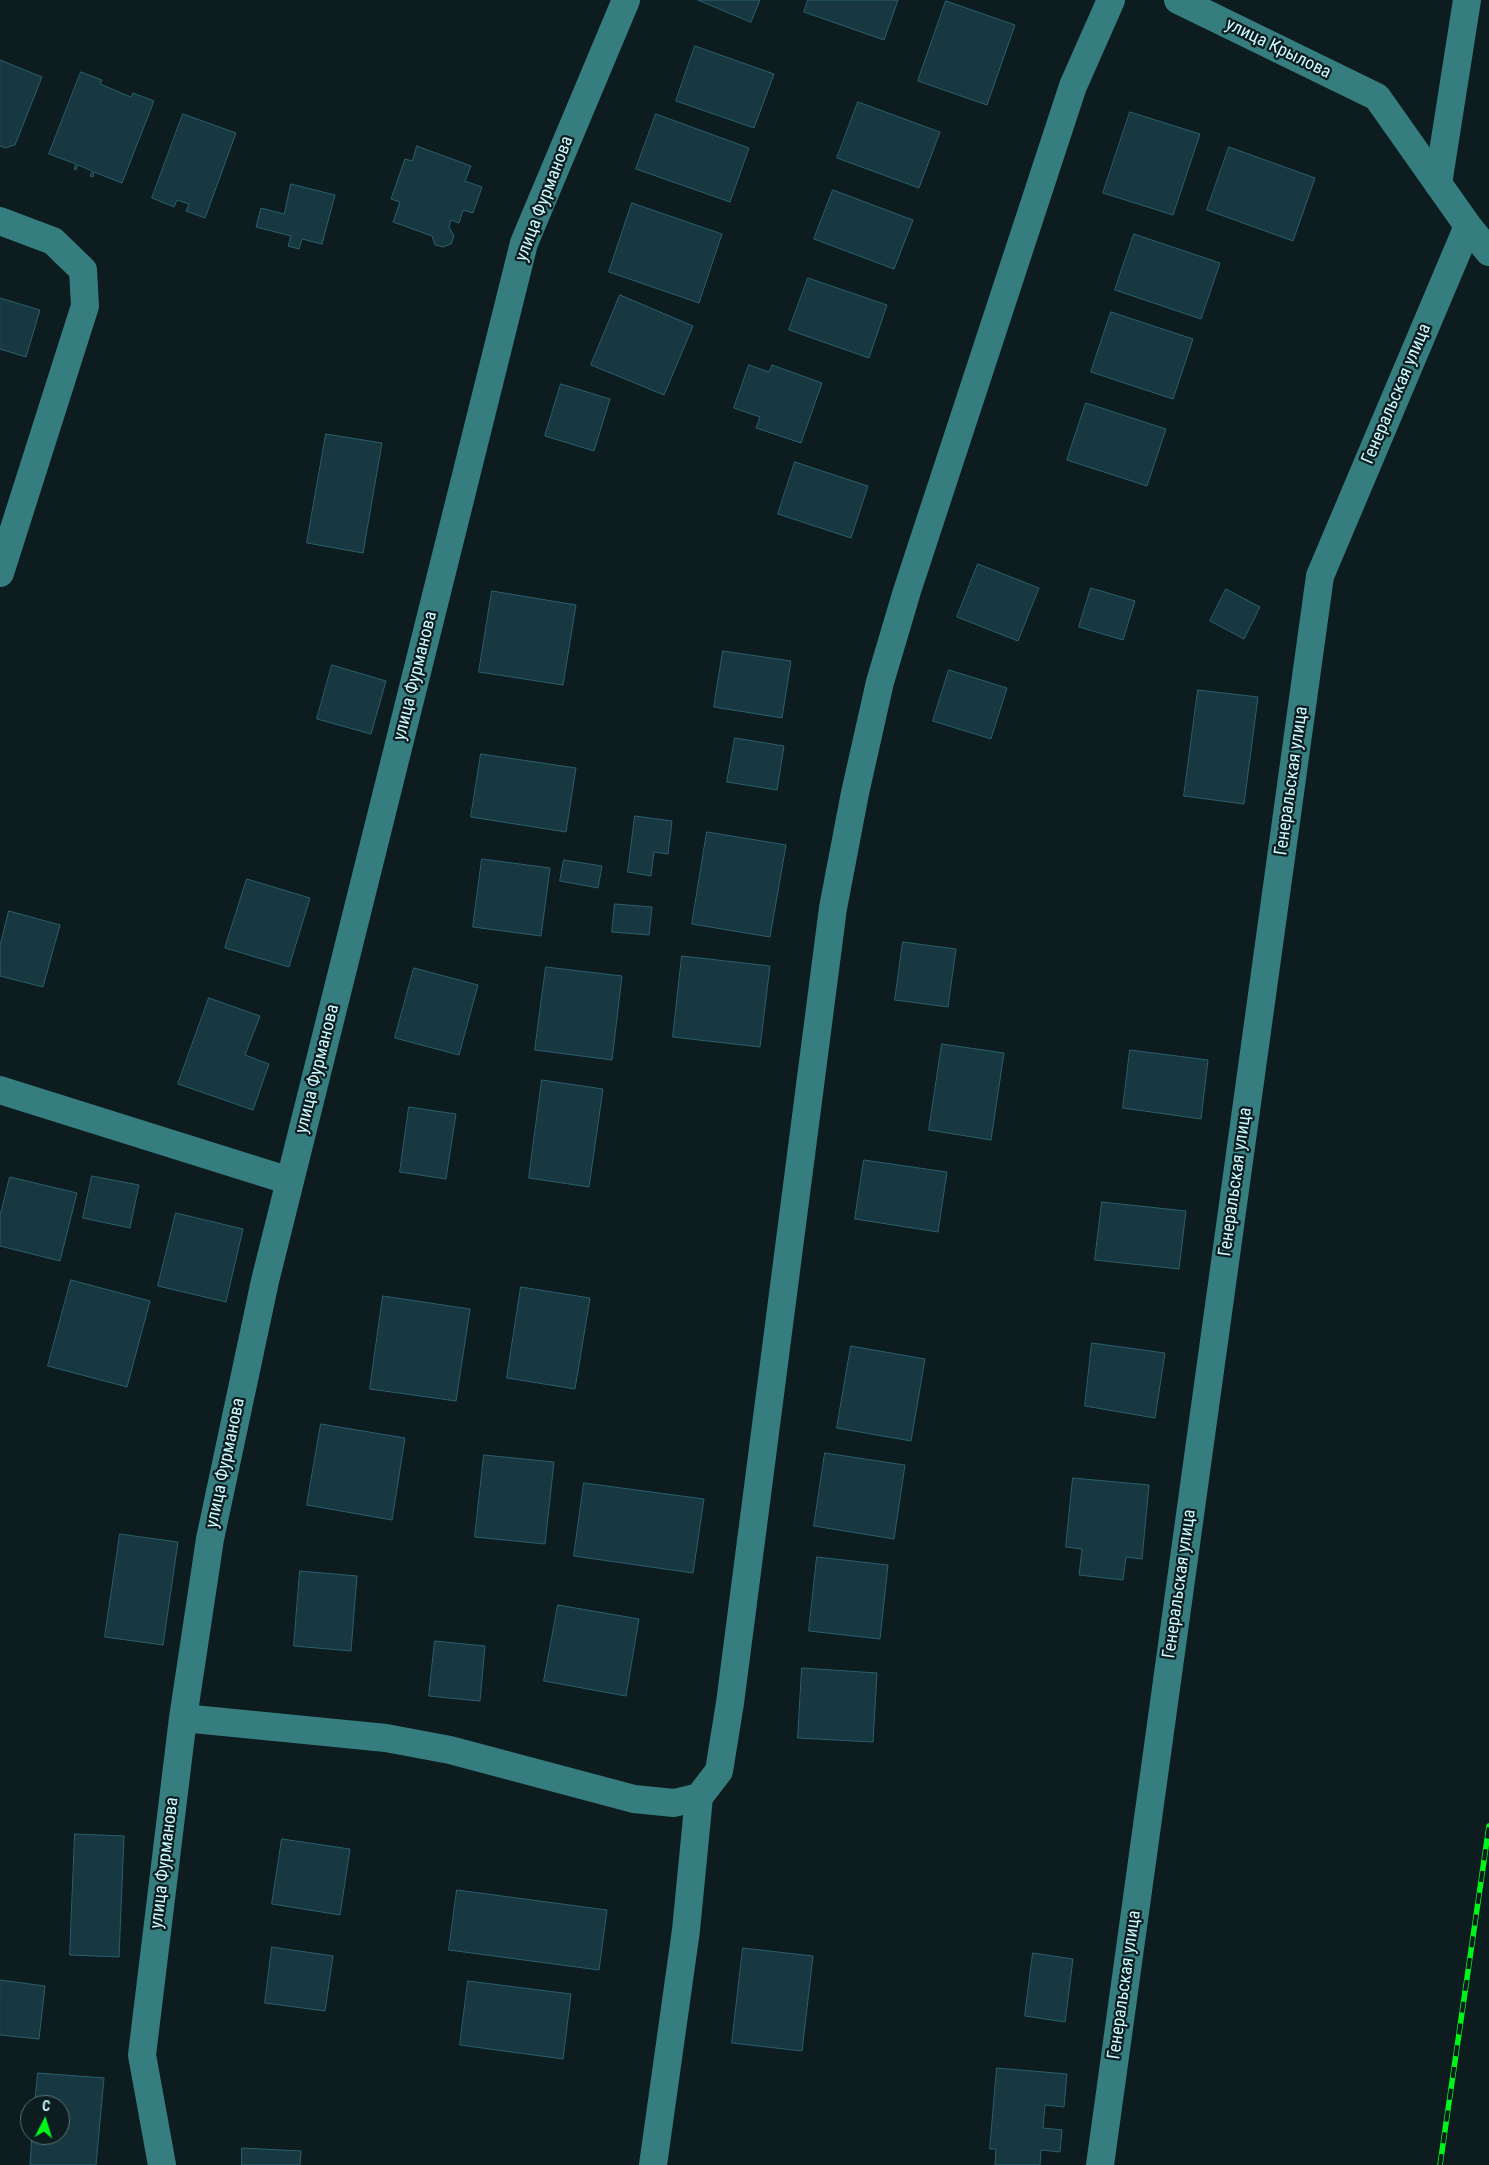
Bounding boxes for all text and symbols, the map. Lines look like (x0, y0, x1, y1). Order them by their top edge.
street label: улица Крылова (1222, 14, 1334, 84)
street label: улица Фурманова (511, 133, 579, 265)
street label: Генеральская улица (1358, 321, 1436, 467)
street label: улица Фурманова (390, 609, 442, 743)
street label: Генеральская улица (1271, 705, 1313, 857)
street label: улица Фурманова (292, 1002, 344, 1136)
street label: Генеральская улица (1215, 1106, 1257, 1258)
street label: улица Фурманова (202, 1396, 250, 1530)
street label: Генеральская улица (1159, 1508, 1201, 1660)
street label: улица Фурманова (146, 1796, 184, 1930)
street label: Генеральская улица (1104, 1909, 1146, 2061)
north arrow (20, 2095, 70, 2145)
text: С (42, 2098, 51, 2114)

